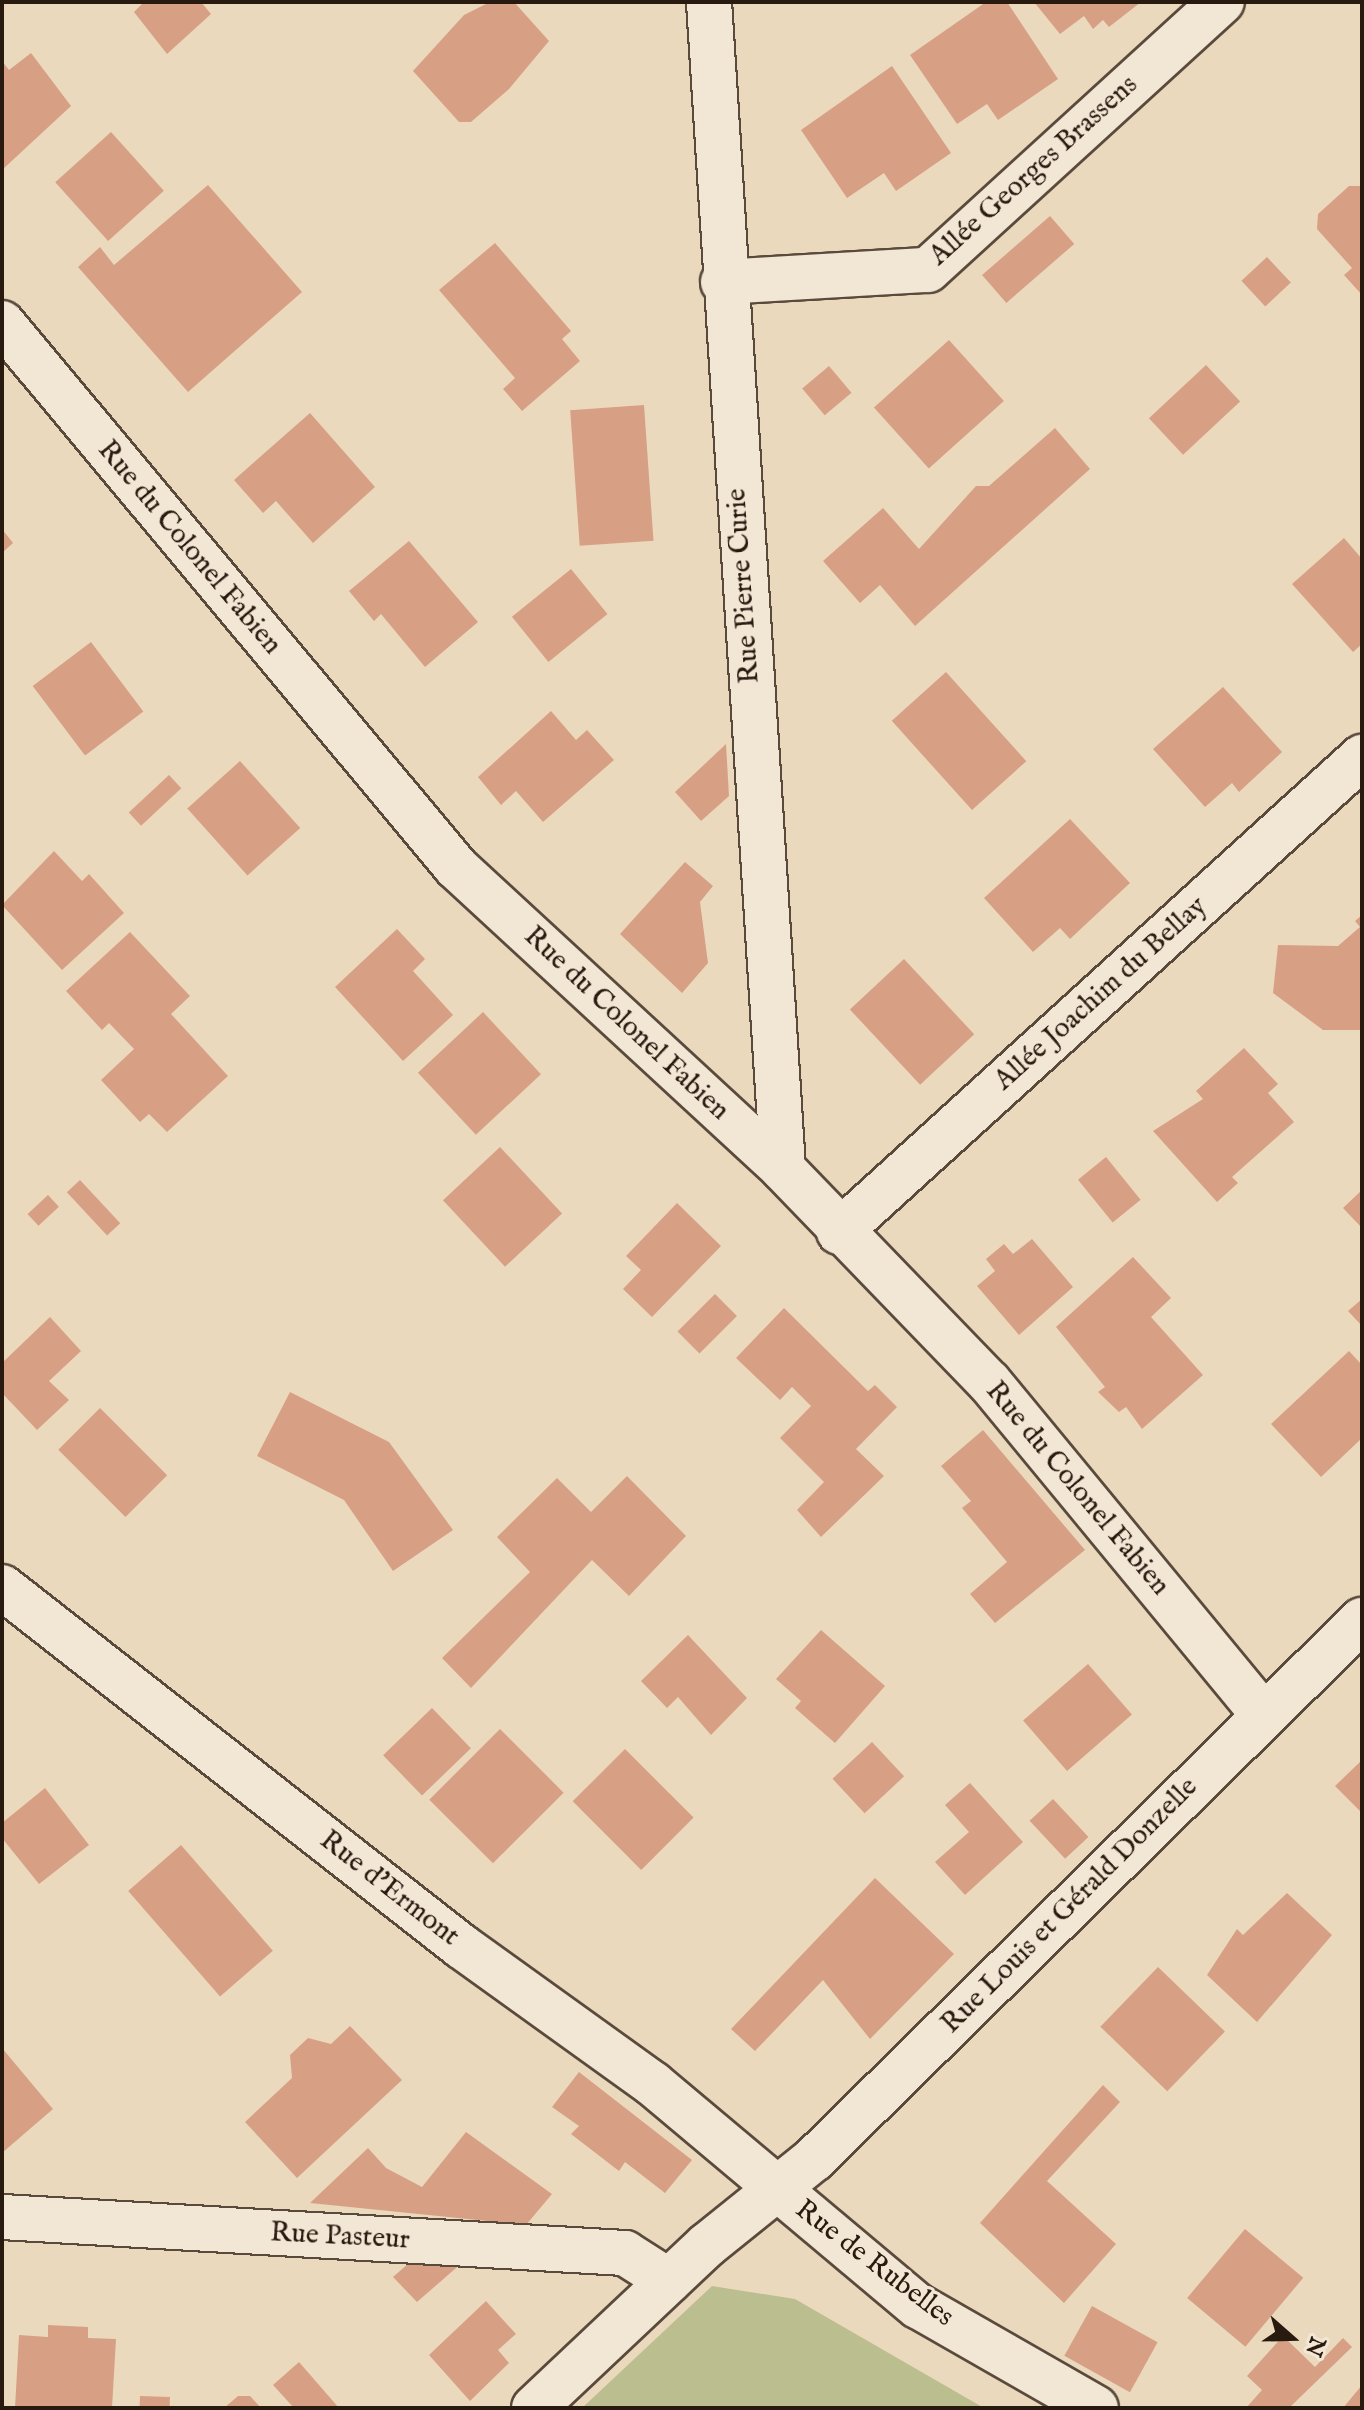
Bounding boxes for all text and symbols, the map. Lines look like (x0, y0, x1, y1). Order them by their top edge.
street label: Allée Georges Brassens (923, 69, 1145, 273)
street label: Rue du Colonel Fabien (90, 434, 288, 662)
street label: Rue Pierre Curie (720, 487, 768, 685)
street label: Allée Joachim du Bellay (988, 890, 1214, 1098)
street label: Rue du Colonel Fabien (516, 920, 736, 1128)
street label: Rue du Colonel Fabien (978, 1375, 1176, 1603)
street label: Rue Louis et Gérald Donzelle (935, 1771, 1205, 2041)
street label: Rue d'Ermont (313, 1824, 465, 1954)
street label: Rue de Rubelles (788, 2193, 960, 2335)
street label: Rue Pasteur (269, 2217, 411, 2257)
north arrow (1252, 2298, 1332, 2378)
text: N (1298, 2332, 1331, 2360)

